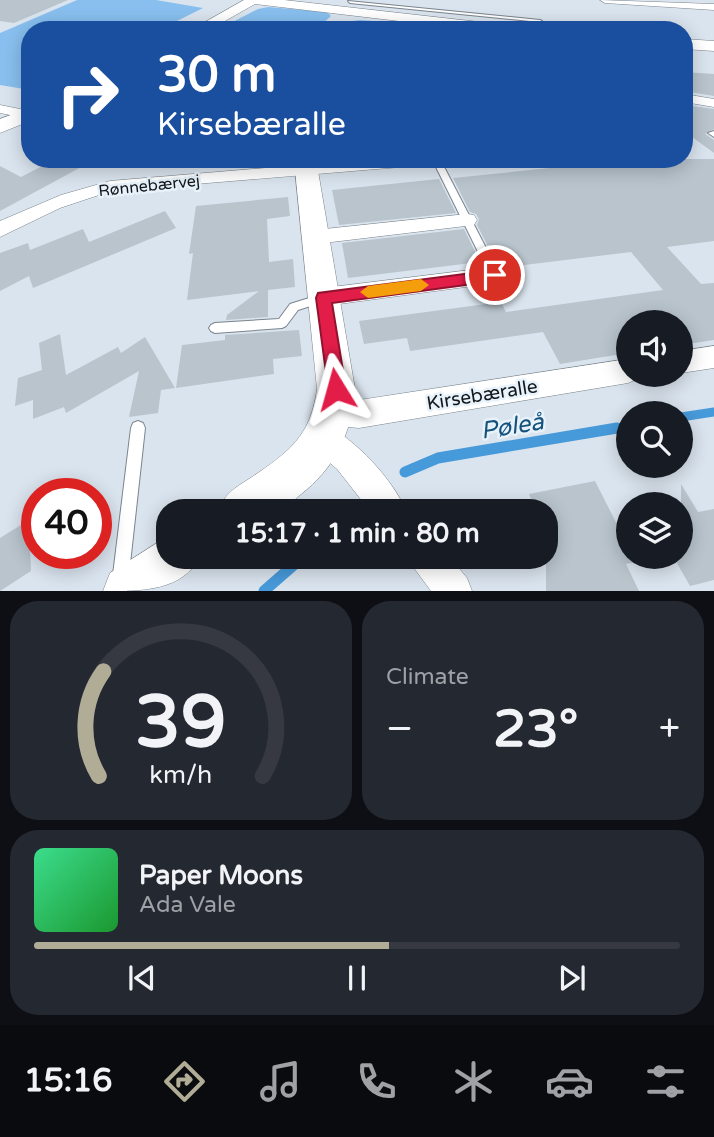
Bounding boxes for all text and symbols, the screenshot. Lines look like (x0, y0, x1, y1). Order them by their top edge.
text: 30 m (157, 46, 276, 105)
icon: right (42, 49, 133, 140)
text: Kirsebæralle (157, 106, 346, 144)
street label: Rønnebærvej (97, 171, 201, 201)
pin (465, 245, 525, 305)
icon: arrive (476, 256, 514, 294)
map controls (616, 310, 693, 569)
button: sound (616, 310, 693, 387)
position arrow (299, 352, 373, 426)
street label: Kirsebæralle (425, 375, 539, 415)
button: search (616, 401, 693, 478)
water label: Pøleå (478, 407, 546, 446)
speed limit sign: 40 (21, 478, 112, 569)
button: layers (616, 492, 693, 569)
text: 15:17 · 1 min · 80 m (234, 518, 480, 549)
text: Climate (386, 663, 469, 691)
text: 39 (135, 680, 227, 768)
text: 23° (493, 698, 578, 761)
text: − (386, 706, 413, 752)
text: + (659, 706, 680, 752)
text: km/h (150, 760, 212, 790)
text: Paper Moons (139, 860, 303, 891)
text: Ada Vale (139, 891, 236, 919)
icon: previous (123, 959, 161, 997)
icon: pause (338, 959, 376, 997)
icon: next (553, 959, 591, 997)
icon: directions (160, 1057, 209, 1106)
icon: music (256, 1057, 305, 1106)
icon: phone (352, 1057, 401, 1106)
icon: climate (449, 1057, 498, 1106)
icon: car (545, 1057, 594, 1106)
icon: filters (641, 1057, 690, 1106)
text: 15:16 (24, 1062, 112, 1100)

